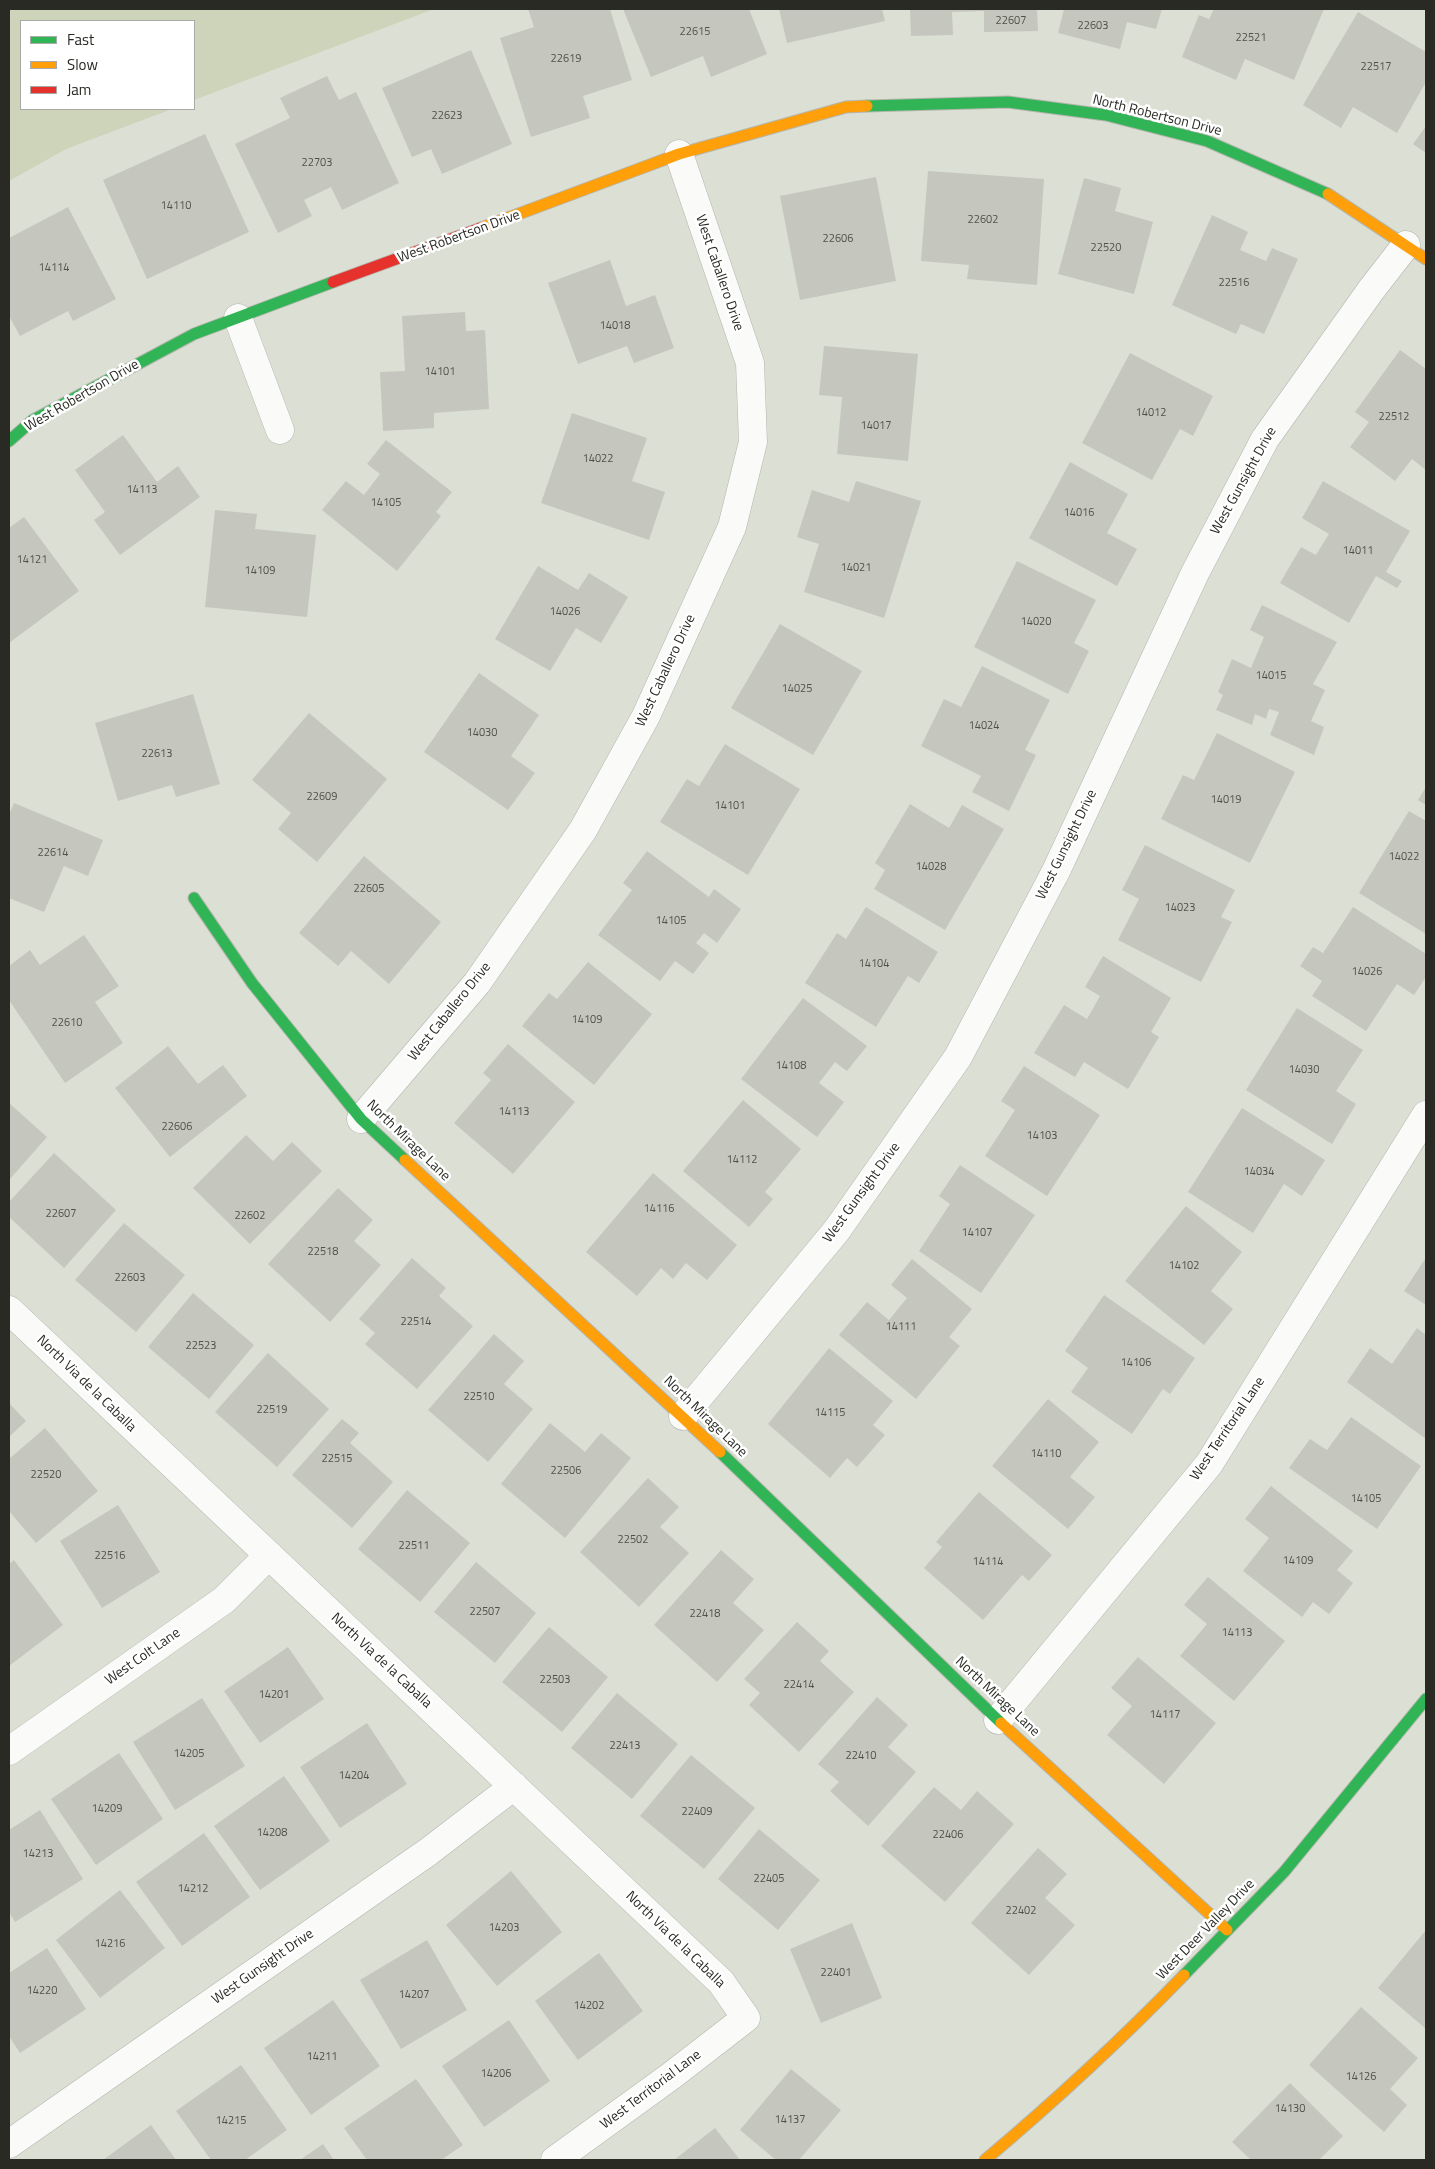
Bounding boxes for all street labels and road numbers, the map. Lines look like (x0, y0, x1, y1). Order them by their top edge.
street label: North Robertson Drive (1091, 92, 1223, 140)
street label: West Robertson Drive (396, 207, 522, 267)
street label: West Caballero Drive (691, 213, 747, 333)
street label: West Robertson Drive (22, 357, 142, 435)
street label: West Gunsight Drive (1208, 424, 1280, 538)
street label: West Caballero Drive (633, 612, 699, 730)
street label: West Gunsight Drive (1033, 787, 1101, 903)
street label: West Caballero Drive (405, 959, 495, 1065)
street label: North Mirage Lane (363, 1097, 453, 1185)
street label: West Gunsight Drive (820, 1139, 904, 1247)
street label: North Via de la Caballa (33, 1332, 139, 1436)
street label: North Mirage Lane (660, 1373, 750, 1461)
street label: West Territorial Lane (1187, 1374, 1269, 1484)
street label: North Via de la Caballa (327, 1610, 435, 1712)
street label: West Colt Lane (102, 1625, 184, 1689)
street label: North Mirage Lane (951, 1654, 1043, 1740)
street label: West Deer Valley Drive (1154, 1876, 1258, 1984)
street label: North Via de la Caballa (622, 1888, 728, 1992)
street label: West Gunsight Drive (209, 1926, 317, 2008)
street label: West Territorial Lane (597, 2047, 705, 2133)

